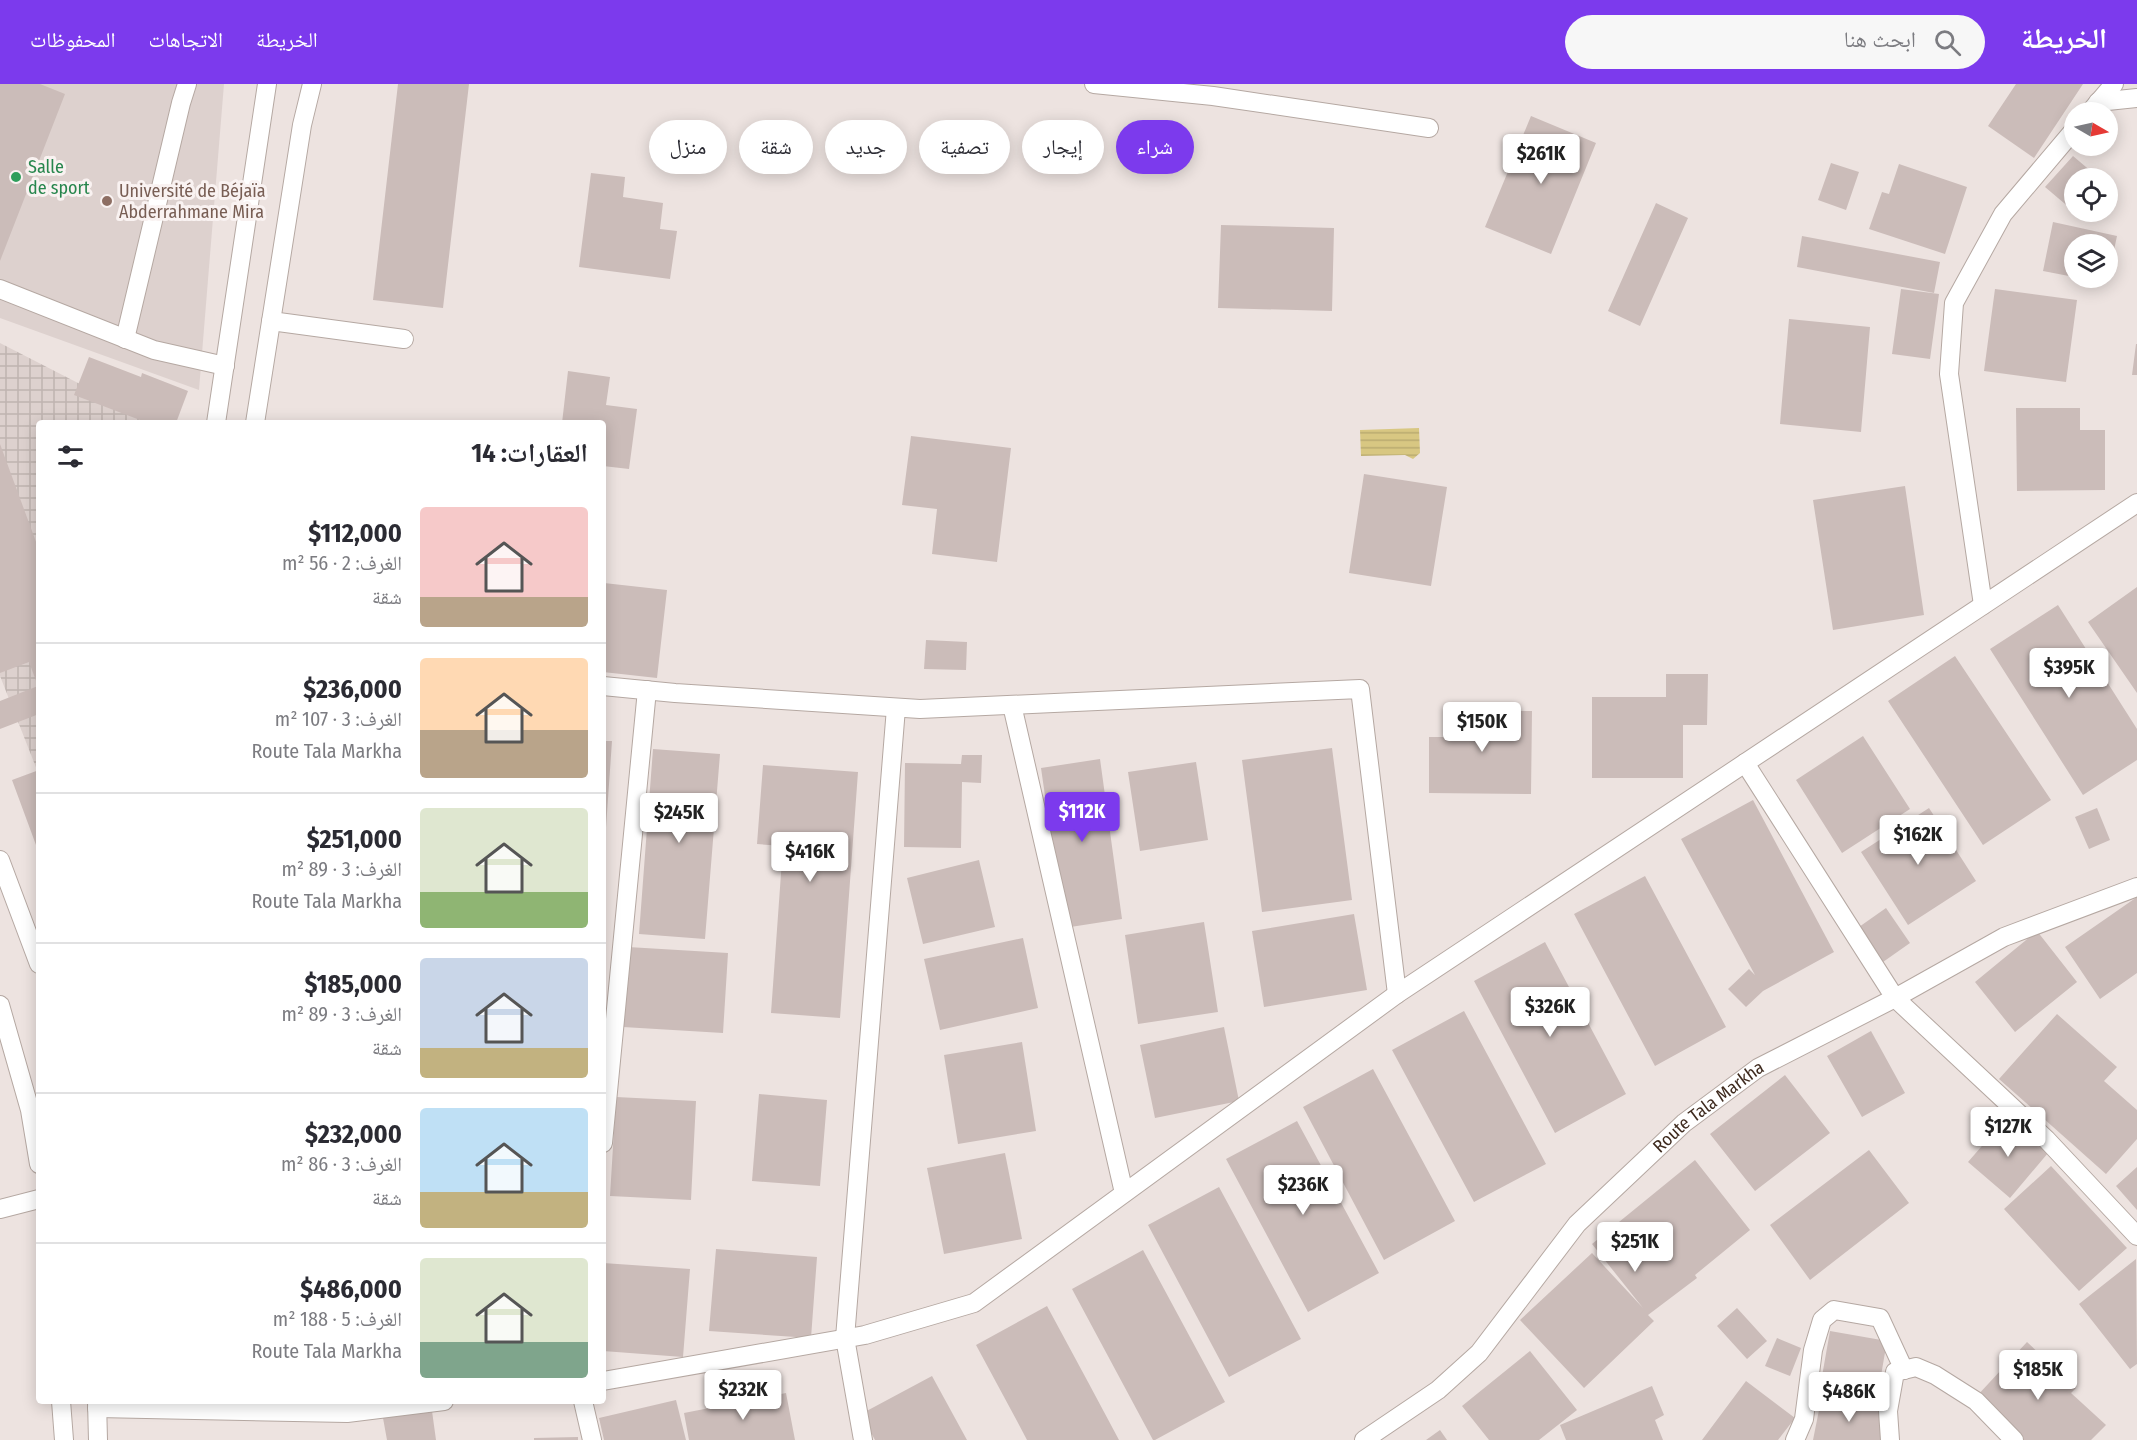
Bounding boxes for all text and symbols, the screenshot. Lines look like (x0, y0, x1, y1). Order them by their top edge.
search box (1565, 15, 1985, 69)
text: الخريطة (2021, 22, 2107, 55)
text: ابحث هنا (1844, 26, 1916, 53)
icon: search (1931, 26, 1964, 59)
text: المحفوظات (30, 27, 115, 53)
text: الاتجاهات (148, 27, 223, 53)
text: الخريطة (256, 27, 318, 53)
north arrow (2064, 102, 2118, 156)
map controls (2064, 102, 2118, 288)
chip: منزل (649, 120, 727, 174)
chip: شقة (739, 120, 813, 174)
chip: جديد (825, 120, 907, 174)
chip: تصفية (919, 120, 1010, 174)
chip: إيجار (1022, 120, 1104, 174)
chip: شراء (1116, 120, 1194, 174)
pin: $261K (1499, 134, 1583, 185)
text: $261K (1517, 141, 1565, 165)
place label: Salle de sport (28, 156, 90, 199)
button: locate (2064, 168, 2118, 222)
marker: Salle de sport (9, 170, 23, 184)
place label: Université de Béjaïa Abderrahmane Mira (119, 180, 266, 223)
marker: Université de Béjaïa Abderrahmane Mira (100, 194, 114, 208)
button: layers (2064, 234, 2118, 288)
text: العقارات: 14 (471, 438, 588, 469)
icon: filters (54, 440, 87, 473)
text: $112,000 (308, 518, 402, 549)
icon: home (468, 531, 540, 603)
text: الغرف: 2 · 56 m² (282, 551, 402, 575)
text: شقة (372, 585, 402, 609)
pin: $395K (2027, 648, 2111, 699)
text: $395K (2043, 655, 2095, 679)
text: $236,000 (303, 674, 402, 705)
icon: home (468, 682, 540, 754)
pin: $150K (1440, 702, 1524, 753)
text: الغرف: 3 · 107 m² (275, 707, 402, 731)
text: $150K (1457, 709, 1507, 733)
text: Route Tala Markha (251, 739, 402, 763)
pin: $112K (1040, 792, 1124, 843)
pin: $245K (637, 793, 721, 844)
text: $112K (1059, 799, 1105, 823)
text: $245K (654, 800, 704, 824)
pin: $162K (1876, 815, 1960, 866)
text: $162K (1894, 822, 1942, 846)
text: $251,000 (307, 824, 402, 855)
icon: home (468, 832, 540, 904)
pin: $416K (768, 832, 852, 883)
text: $416K (785, 839, 835, 863)
text: الغرف: 3 · 89 m² (281, 857, 402, 881)
text: Route Tala Markha (251, 889, 402, 913)
text: $185,000 (304, 969, 402, 1000)
icon: home (468, 982, 540, 1054)
pin: $326K (1508, 987, 1592, 1038)
text: $326K (1525, 994, 1575, 1018)
text: الغرف: 3 · 89 m² (281, 1002, 402, 1026)
text: شقة (372, 1036, 402, 1060)
street label: Route Tala Markha (1648, 1056, 1768, 1157)
pin: $127K (1966, 1107, 2050, 1158)
text: $127K (1985, 1114, 2032, 1138)
text: $232,000 (305, 1119, 402, 1150)
icon: home (468, 1132, 540, 1204)
text: الغرف: 3 · 86 m² (281, 1152, 402, 1176)
pin: $236K (1261, 1165, 1345, 1216)
text: $236K (1278, 1172, 1328, 1196)
text: شقة (372, 1186, 402, 1210)
pin: $251K (1593, 1222, 1677, 1273)
text: $251K (1611, 1229, 1659, 1253)
text: $486,000 (300, 1274, 402, 1305)
icon: home (468, 1282, 540, 1354)
text: الغرف: 5 · 188 m² (273, 1307, 402, 1331)
text: Route Tala Markha (251, 1339, 402, 1363)
pin: $185K (1996, 1350, 2080, 1401)
text: $185K (2013, 1357, 2063, 1381)
pin: $232K (701, 1370, 785, 1421)
pin: $486K (1807, 1372, 1891, 1423)
text: $232K (718, 1377, 768, 1401)
text: $486K (1823, 1379, 1875, 1403)

